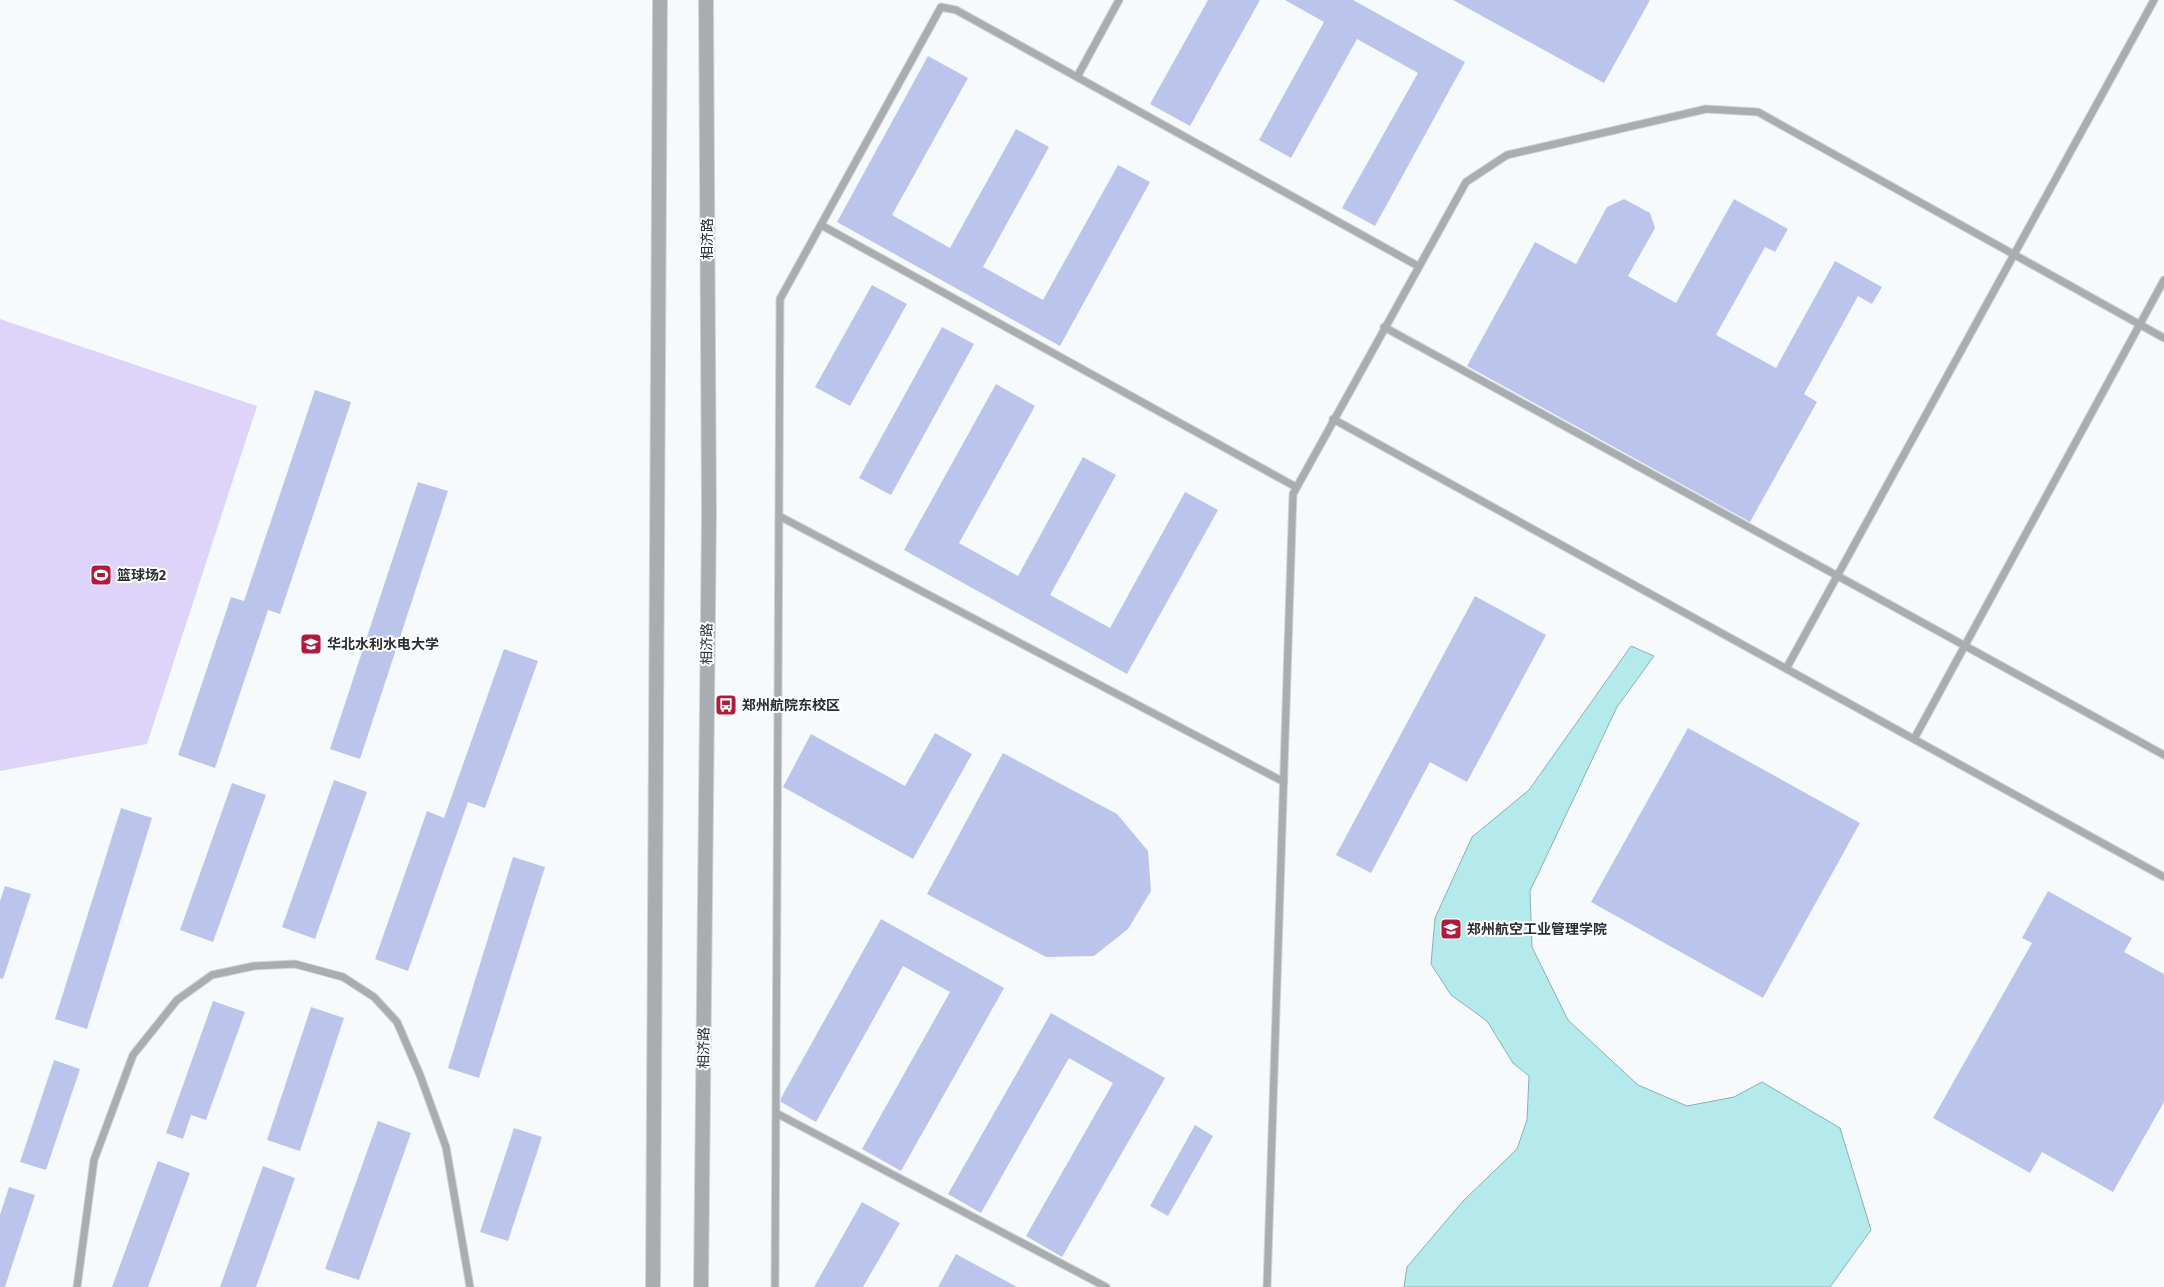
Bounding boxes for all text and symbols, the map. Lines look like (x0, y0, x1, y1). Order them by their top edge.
street label: 相济路 (699, 218, 716, 260)
sports icon: 篮球场2 (89, 563, 113, 587)
place label: 篮球场2 (117, 567, 166, 584)
street label: 相济路 (698, 623, 716, 665)
school or university icon: 华北水利水电大学 (299, 632, 323, 656)
place label: 华北水利水电大学 (327, 636, 439, 653)
bus stop icon: 郑州航院东校区 (714, 693, 738, 717)
place label: 郑州航院东校区 (742, 697, 840, 714)
school or university icon: 郑州航空工业管理学院 (1439, 917, 1463, 941)
place label: 郑州航空工业管理学院 (1467, 921, 1607, 938)
street label: 相济路 (695, 1027, 713, 1069)

